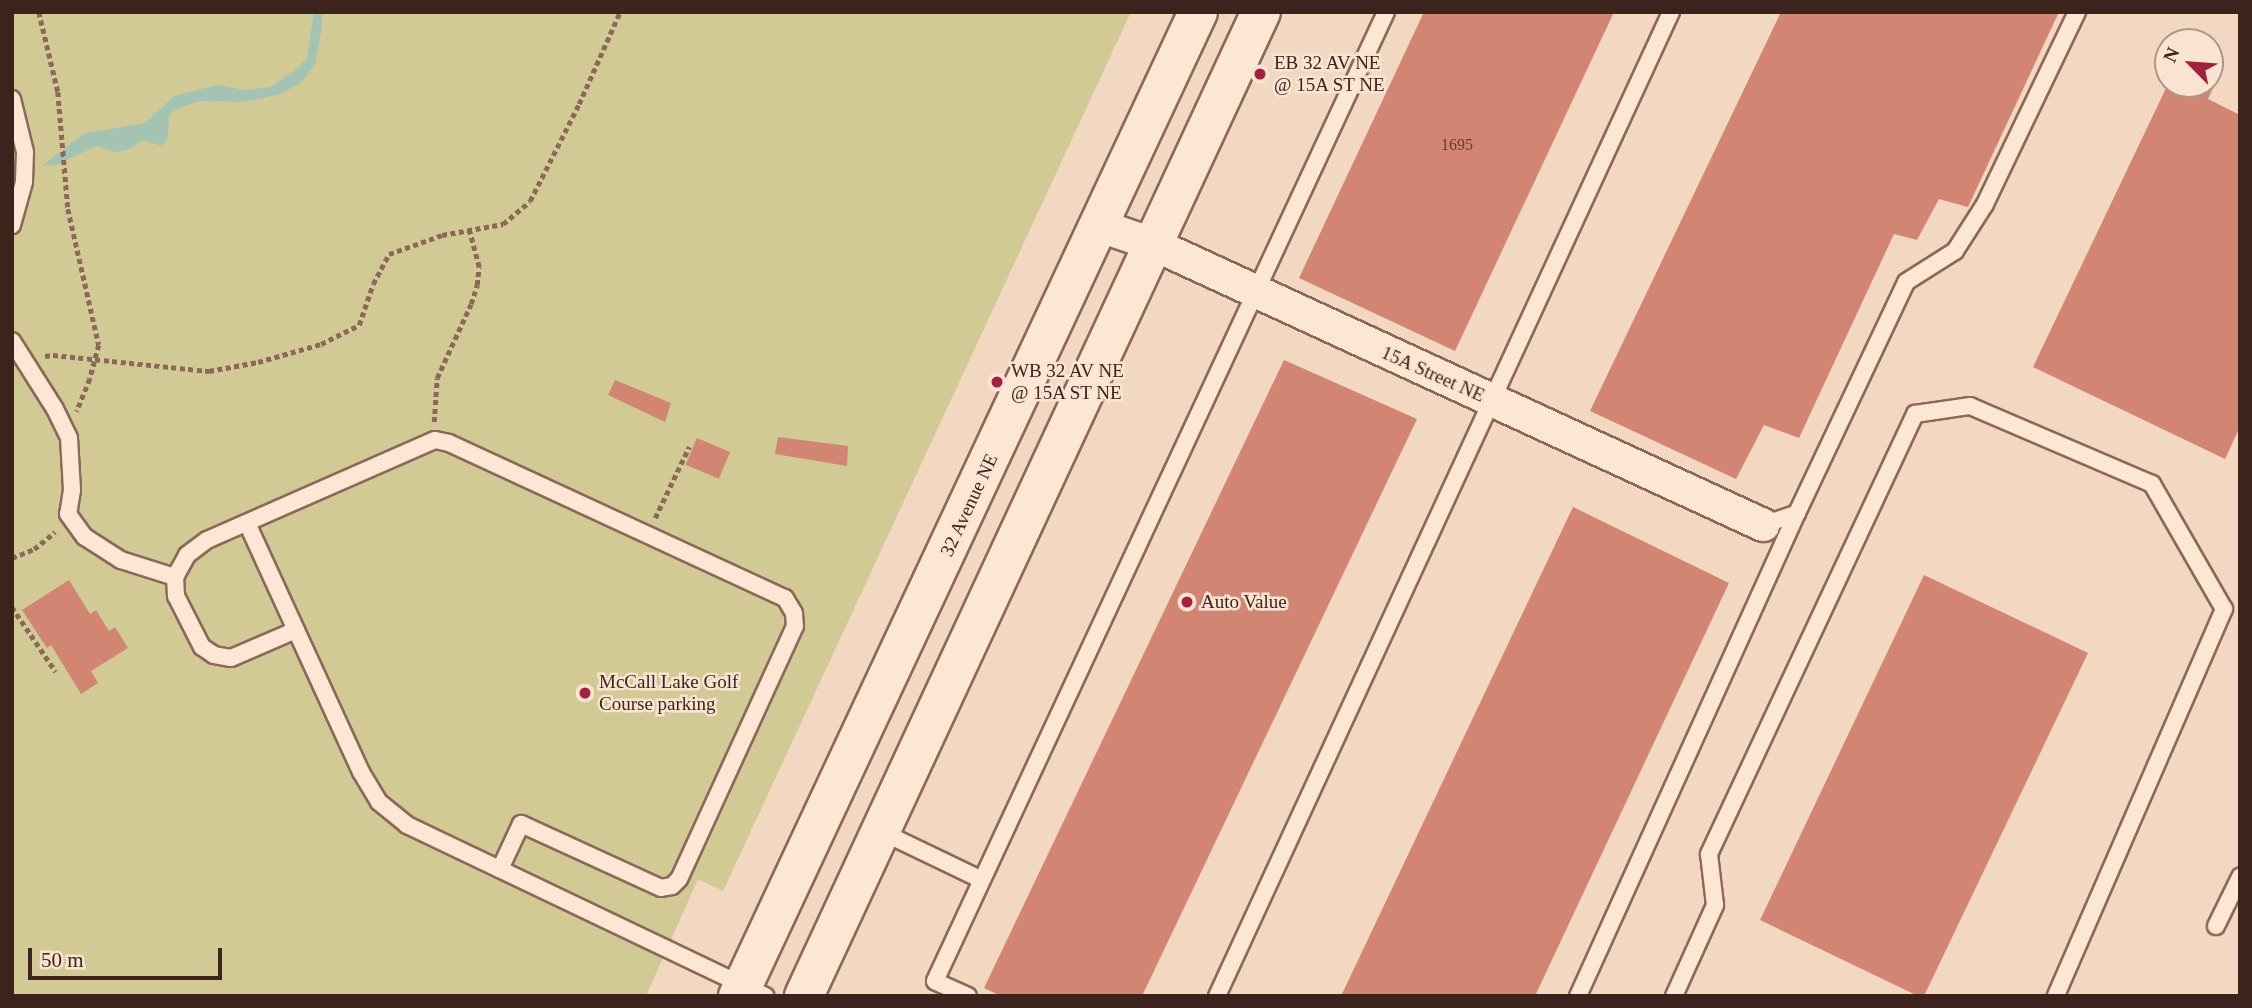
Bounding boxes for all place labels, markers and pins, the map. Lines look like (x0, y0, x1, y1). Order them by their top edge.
place label: EB 32 AV NE @ 15A ST NE (1274, 52, 1386, 96)
marker: EB 32 AV NE @ 15A ST NE (1252, 66, 1268, 82)
place label: WB 32 AV NE @ 15A ST NE (1011, 360, 1125, 404)
marker: WB 32 AV NE @ 15A ST NE (989, 374, 1005, 390)
place label: Auto Value (1201, 591, 1287, 613)
marker: Auto Value (1179, 594, 1195, 610)
place label: McCall Lake Golf Course parking (599, 671, 738, 715)
marker: McCall Lake Golf Course parking (577, 685, 593, 701)

